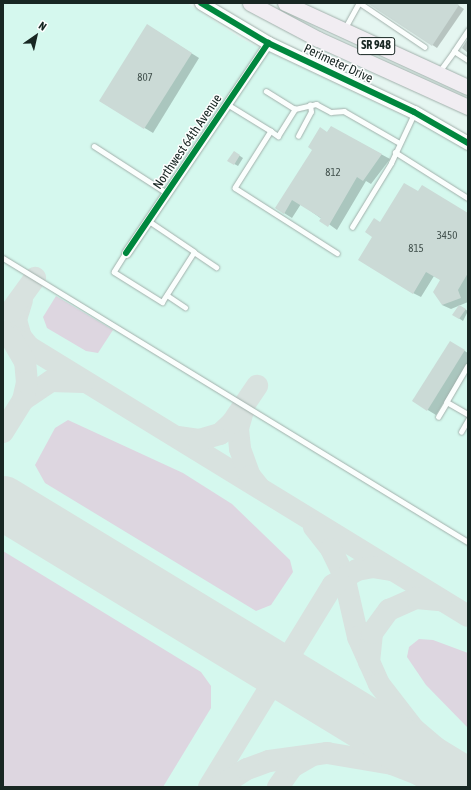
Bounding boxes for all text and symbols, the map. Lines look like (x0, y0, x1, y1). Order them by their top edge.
north arrow (16, 16, 56, 56)
text: N (37, 19, 49, 33)
road number: SR 948 (357, 36, 395, 56)
street label: Perimeter Drive (301, 41, 375, 87)
house number: 807 (137, 70, 153, 84)
street label: Northwest 64th Avenue (150, 92, 226, 192)
house number: 812 (325, 165, 341, 179)
house number: 3450 (437, 228, 457, 242)
house number: 815 (408, 241, 424, 255)

